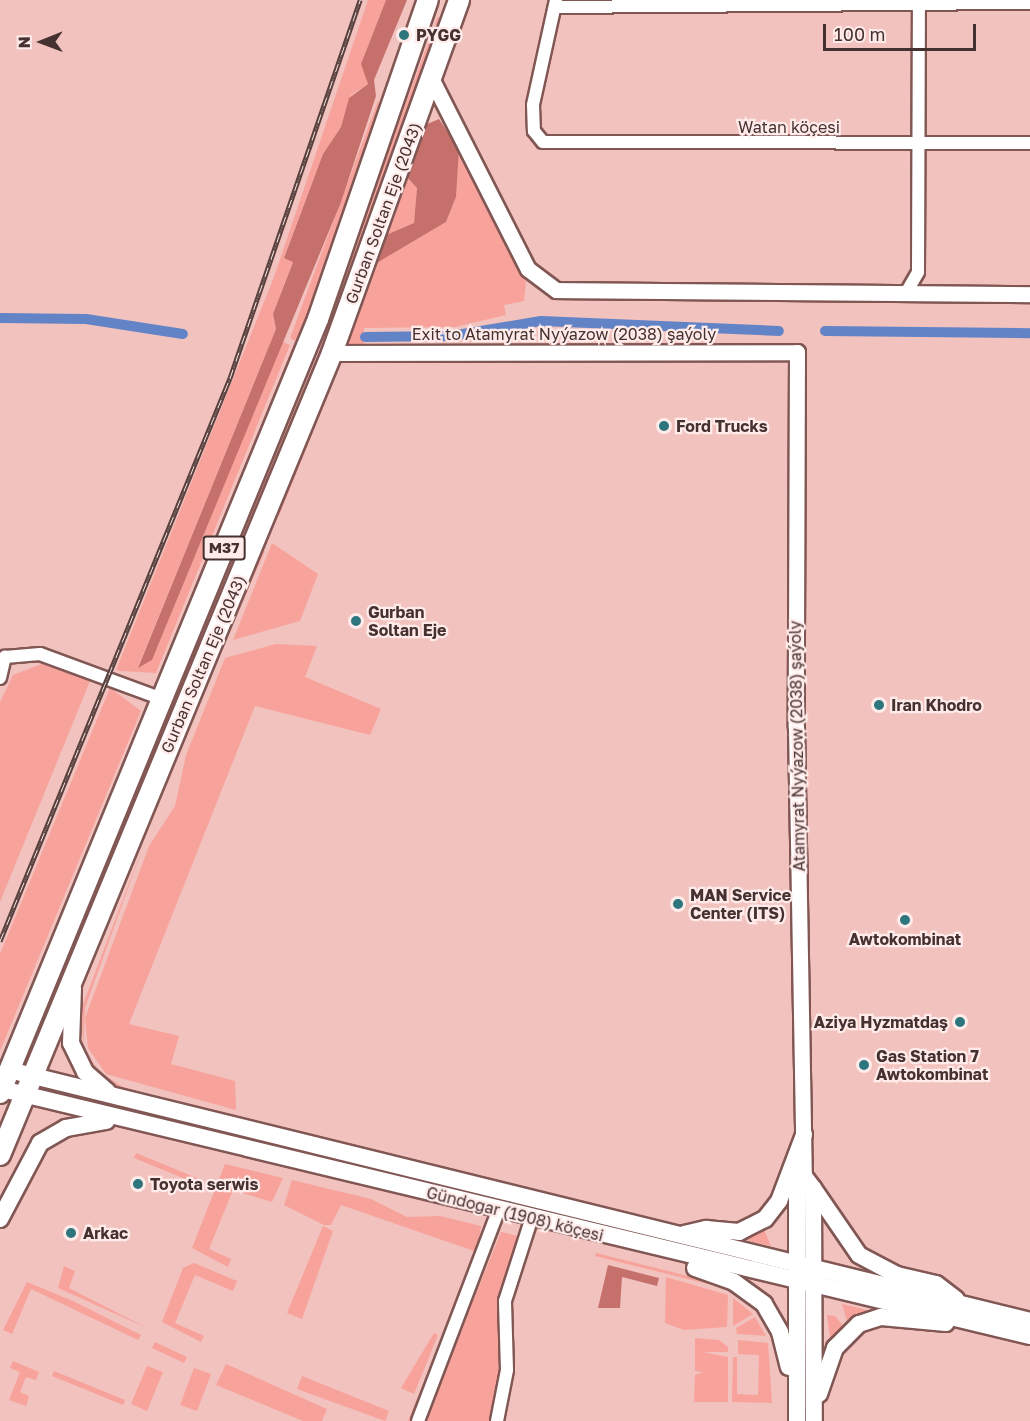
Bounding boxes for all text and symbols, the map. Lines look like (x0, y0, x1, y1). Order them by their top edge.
north arrow (12, 12, 72, 72)
scale bar (826, 12, 979, 50)
text: 100 m (834, 23, 885, 45)
place label: PYGG (416, 25, 461, 45)
marker: PYGG (397, 28, 411, 42)
text: N (14, 36, 34, 49)
street label: Watan köçesi (738, 117, 840, 137)
street label: Gurban Soltan Eje (2043) (341, 120, 425, 306)
street label: Exit to Atamyrat Nyýazow (2038) şaýoly (412, 324, 716, 344)
place label: Ford Trucks (676, 416, 768, 436)
marker: Ford Trucks (657, 419, 671, 433)
road number: M37 (202, 536, 246, 560)
street label: Gurban Soltan Eje (2043) (157, 572, 249, 756)
place label: Gurban Soltan Eje (368, 602, 447, 640)
marker: Gurban Soltan Eje (349, 614, 363, 628)
street label: Atamyrat Nyýazow (2038) şaýoly (785, 620, 809, 872)
place label: Iran Khodro (891, 695, 982, 715)
marker: Iran Khodro (872, 698, 886, 712)
place label: MAN Service Center (ITS) (690, 885, 791, 923)
marker: MAN Service Center (ITS) (671, 897, 685, 911)
marker: Awtokombinat (898, 913, 912, 927)
place label: Awtokombinat (849, 929, 961, 949)
place label: Aziya Hyzmatdaş (814, 1012, 948, 1032)
marker: Aziya Hyzmatdaş (953, 1015, 967, 1029)
place label: Gas Station 7 Awtokombinat (876, 1046, 988, 1084)
marker: Gas Station 7 Awtokombinat (857, 1058, 871, 1072)
place label: Toyota serwis (150, 1174, 258, 1194)
marker: Toyota serwis (131, 1177, 145, 1191)
street label: Gündogar (1908) köçesi (425, 1183, 605, 1245)
place label: Arkac (83, 1223, 128, 1243)
marker: Arkac (64, 1226, 78, 1240)

